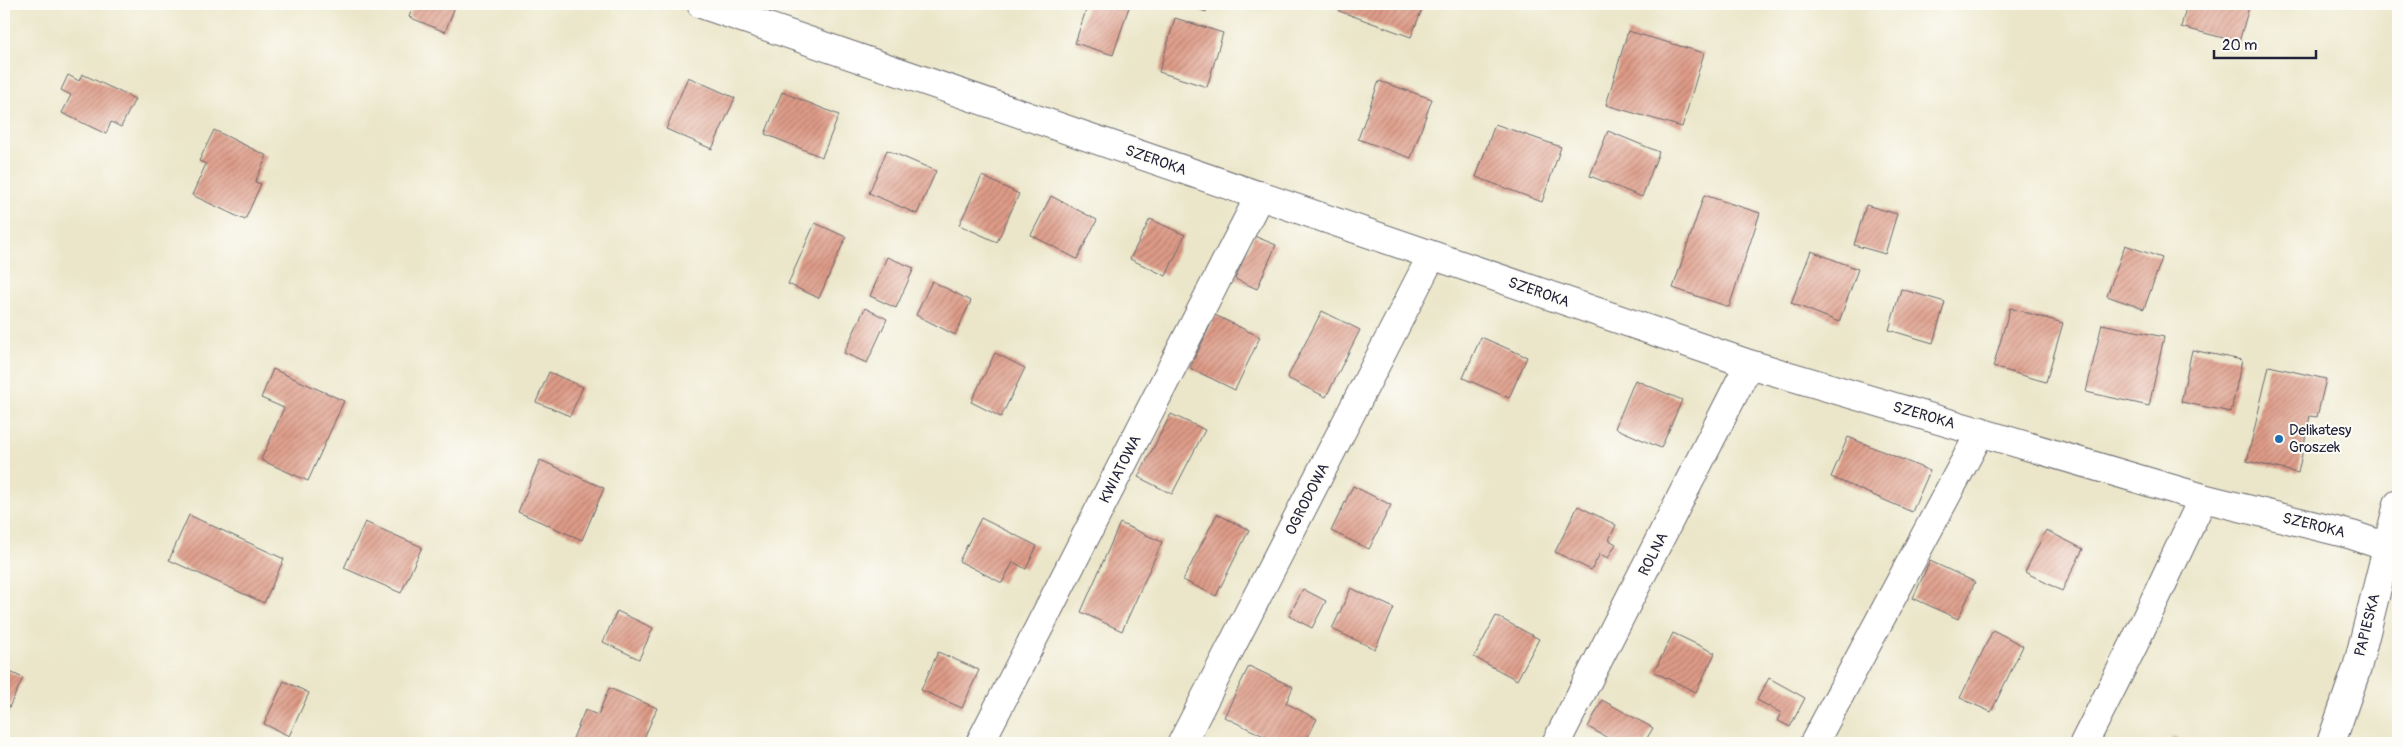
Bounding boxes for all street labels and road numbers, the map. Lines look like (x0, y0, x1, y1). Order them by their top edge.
street label: SZEROKA (1123, 141, 1189, 180)
street label: SZEROKA (1506, 273, 1572, 312)
street label: SZEROKA (1891, 398, 1957, 433)
street label: KWIATOWA (1095, 432, 1146, 507)
street label: OGRODOWA (1281, 460, 1334, 538)
street label: SZEROKA (2281, 509, 2347, 542)
street label: ROLNA (1634, 529, 1673, 579)
street label: PAPIESKA (2351, 591, 2385, 659)

